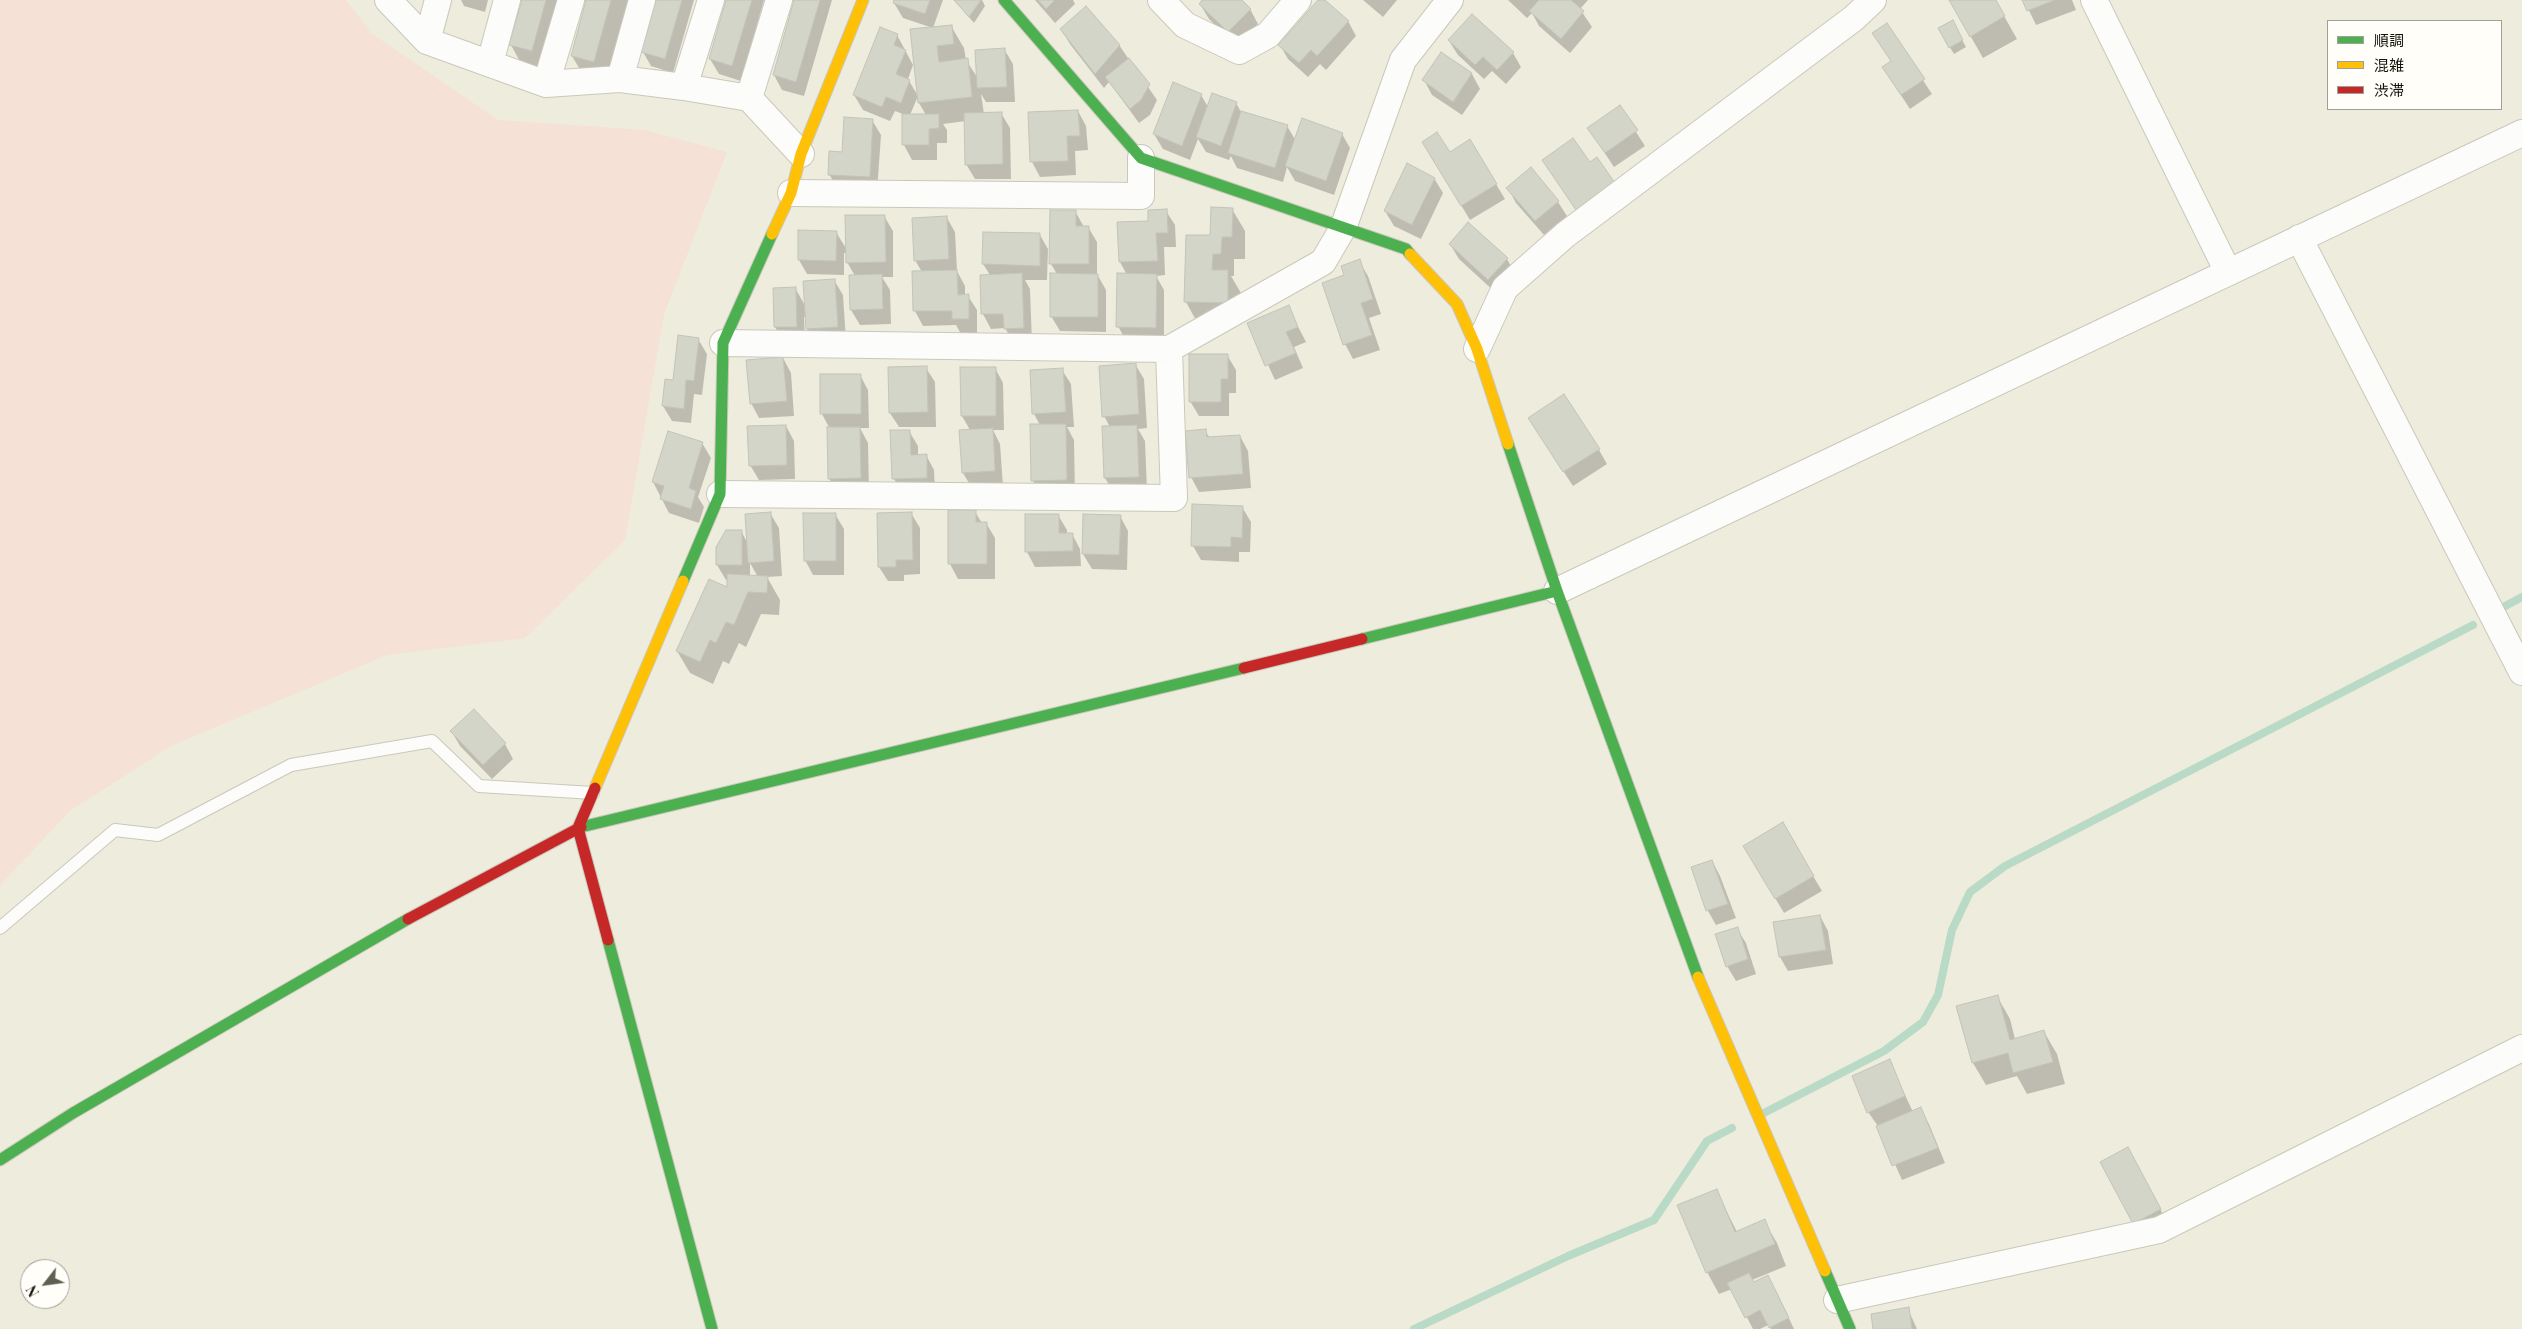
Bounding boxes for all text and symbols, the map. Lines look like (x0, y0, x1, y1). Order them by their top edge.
legend (2327, 20, 2502, 110)
text: 順調 (2374, 30, 2404, 50)
text: 混雑 (2374, 55, 2404, 75)
text: 渋滞 (2374, 80, 2404, 100)
north arrow (20, 1259, 70, 1309)
text: N (22, 1282, 43, 1300)

